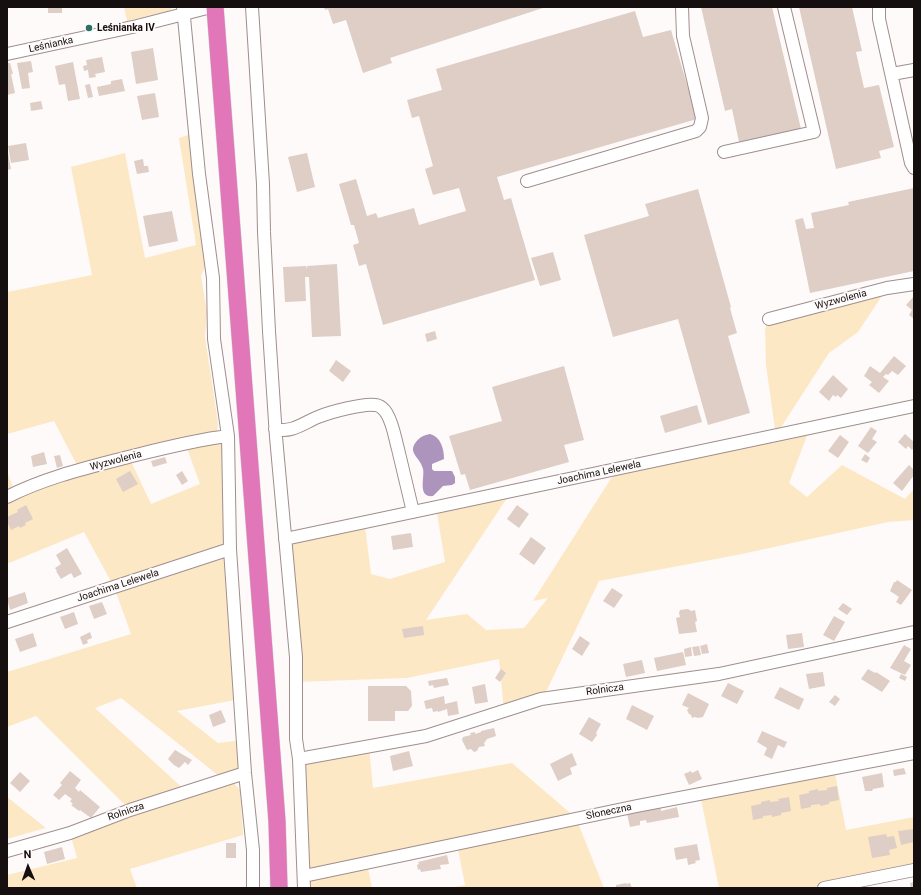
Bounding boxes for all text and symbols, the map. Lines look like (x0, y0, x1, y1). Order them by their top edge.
place label: Leśnianka IV (97, 22, 155, 34)
marker: Leśnianka IV (84, 23, 94, 33)
street label: Leśnianka (28, 34, 74, 56)
street label: Wyzwolenia (814, 287, 868, 313)
street label: Wyzwolenia (89, 448, 143, 474)
street label: Joachima Lelewela (556, 458, 642, 488)
street label: Joachima Lelewela (75, 567, 161, 605)
street label: Rolnicza (585, 681, 625, 699)
street label: Rolnicza (106, 800, 146, 824)
street label: Słoneczna (585, 801, 633, 823)
north arrow (8, 847, 48, 887)
text: N (23, 848, 32, 861)

